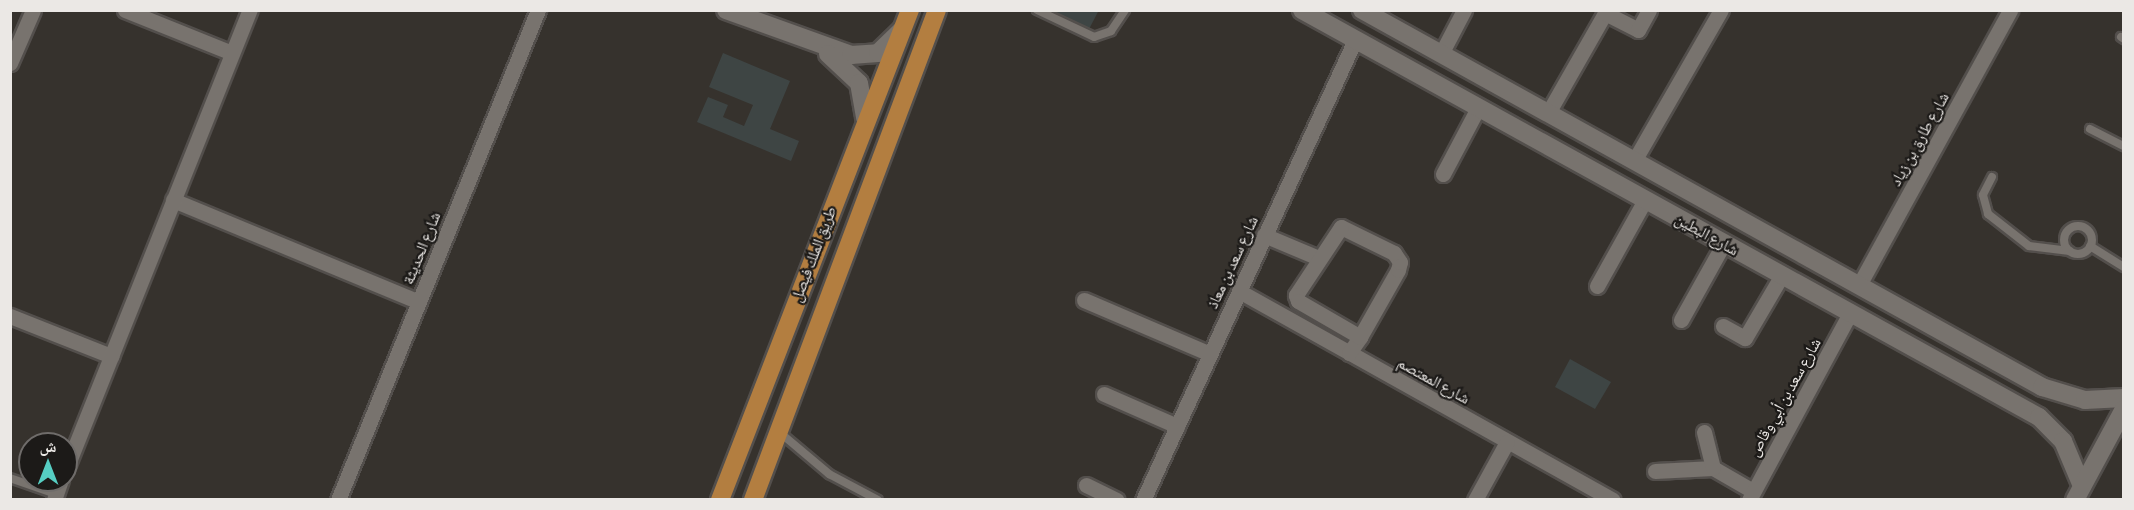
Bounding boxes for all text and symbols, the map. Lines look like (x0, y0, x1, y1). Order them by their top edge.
street label: شارع طارق بن زياد (1885, 89, 1953, 189)
street label: طريق الملك فيصل (786, 203, 840, 305)
street label: شارع الحديثة (398, 209, 444, 287)
street label: شارع البطين (1672, 209, 1742, 259)
street label: شارع سعد بن معاذ (1202, 213, 1262, 311)
street label: شارع سعد بن أبي وقاص (1743, 334, 1825, 460)
street label: شارع المعتصم (1394, 352, 1474, 408)
north arrow (18, 432, 78, 492)
text: ش (40, 437, 56, 455)

